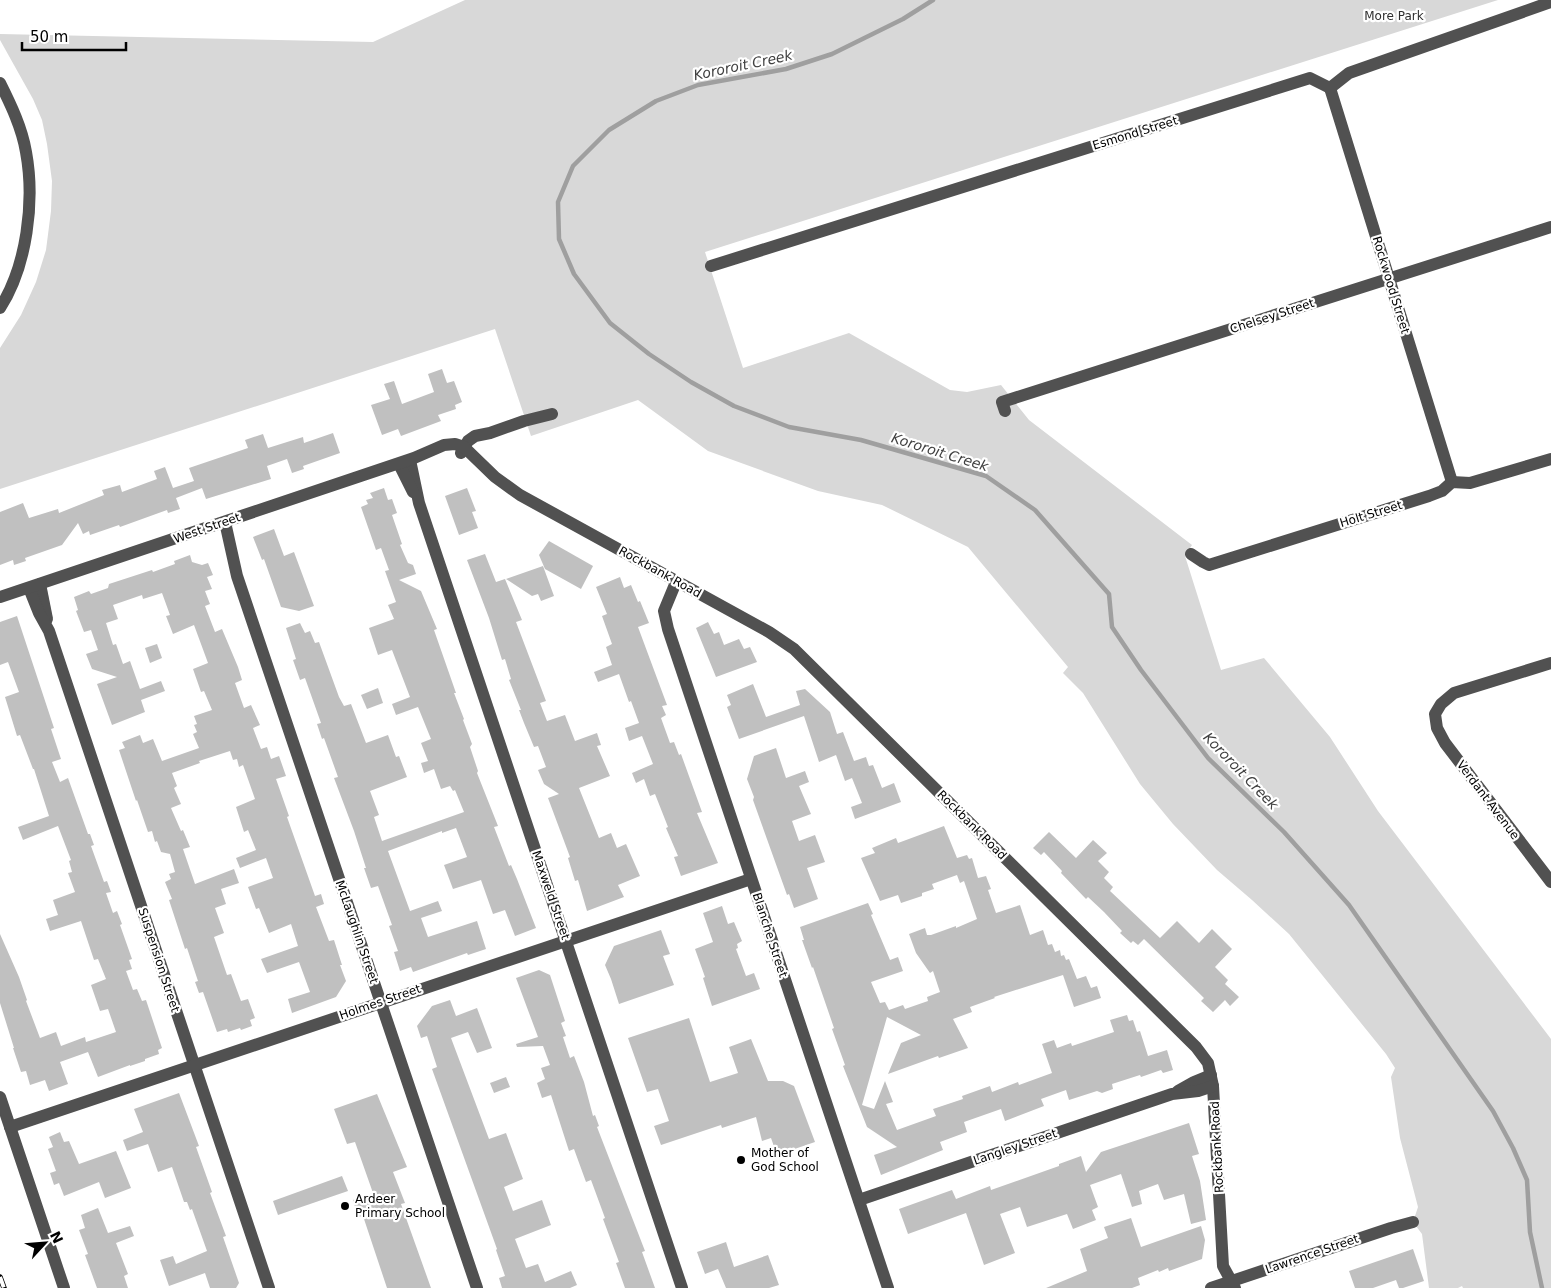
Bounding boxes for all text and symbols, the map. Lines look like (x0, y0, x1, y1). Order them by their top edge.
park label: More Park (1364, 9, 1424, 23)
scale bar (22, 20, 126, 52)
text: 50 m (30, 28, 68, 46)
water label: Kororoit Creek (692, 47, 795, 83)
street label: Esmond Street (1091, 113, 1180, 153)
street label: Rockwood Street (1370, 235, 1413, 336)
street label: Chelsey Street (1228, 296, 1316, 336)
water label: Kororoit Creek (890, 430, 991, 475)
street label: Holt Street (1338, 498, 1404, 530)
street label: West Street (172, 510, 243, 546)
street label: Rockbank Road (616, 544, 704, 600)
water label: Kororoit Creek (1200, 729, 1282, 813)
street label: Verdant Avenue (1454, 758, 1522, 842)
street label: Rockbank Road (934, 787, 1010, 863)
street label: Maxweld Street (529, 849, 573, 942)
street label: McLaughlin Street (333, 878, 381, 986)
street label: Blanche Street (750, 891, 790, 979)
street label: Suspension Street (136, 906, 183, 1014)
street label: Holmes Street (337, 981, 423, 1023)
street label: Rockbank Road (1208, 1101, 1226, 1193)
street label: Langley Street (971, 1126, 1059, 1168)
place label: Mother of God School (751, 1146, 819, 1174)
marker: Mother of God School (735, 1154, 747, 1166)
place label: Ardeer Primary School (355, 1192, 445, 1220)
marker: Ardeer Primary School (339, 1200, 351, 1212)
north arrow (20, 1218, 70, 1268)
text: N (47, 1229, 66, 1246)
street label: Lawrence Street (1263, 1231, 1361, 1277)

